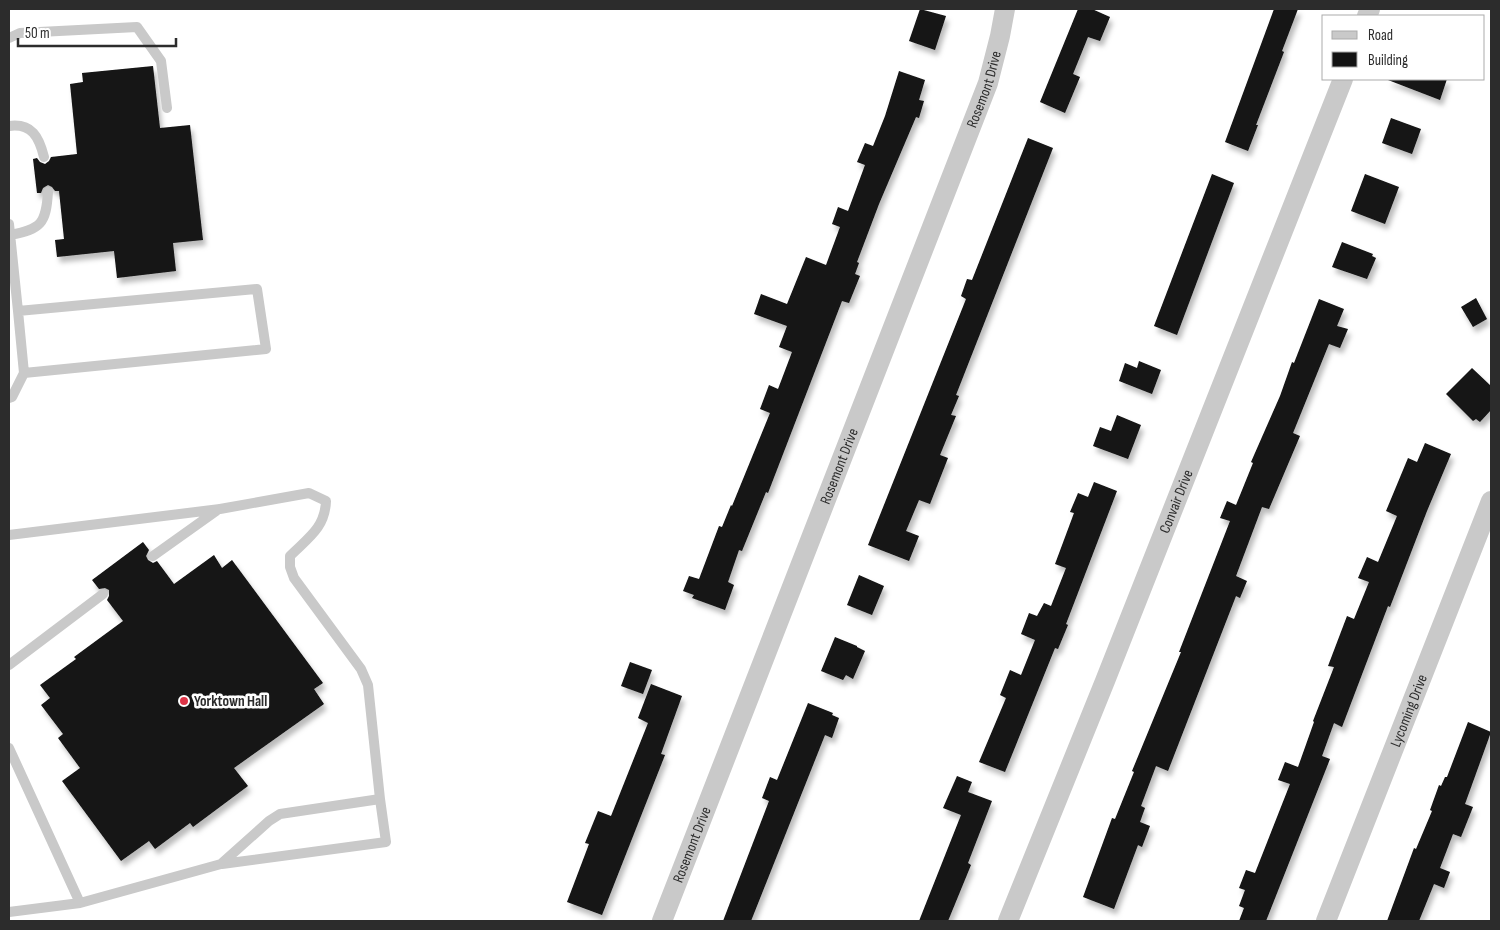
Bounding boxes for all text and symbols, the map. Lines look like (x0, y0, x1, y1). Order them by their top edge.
scale bar (18, 15, 175, 47)
legend (1322, 15, 1485, 80)
text: 50 m (25, 24, 50, 43)
text: Road (1368, 26, 1393, 45)
street label: Rosemont Drive (963, 49, 1006, 131)
text: Building (1368, 51, 1408, 70)
street label: Rosemont Drive (816, 426, 863, 507)
street label: Convair Drive (1155, 467, 1198, 536)
street label: Lycoming Drive (1386, 672, 1432, 750)
place label: Yorktown Hall (194, 692, 267, 711)
marker: Yorktown Hall (178, 695, 190, 707)
street label: Rosemont Drive (669, 804, 716, 885)

